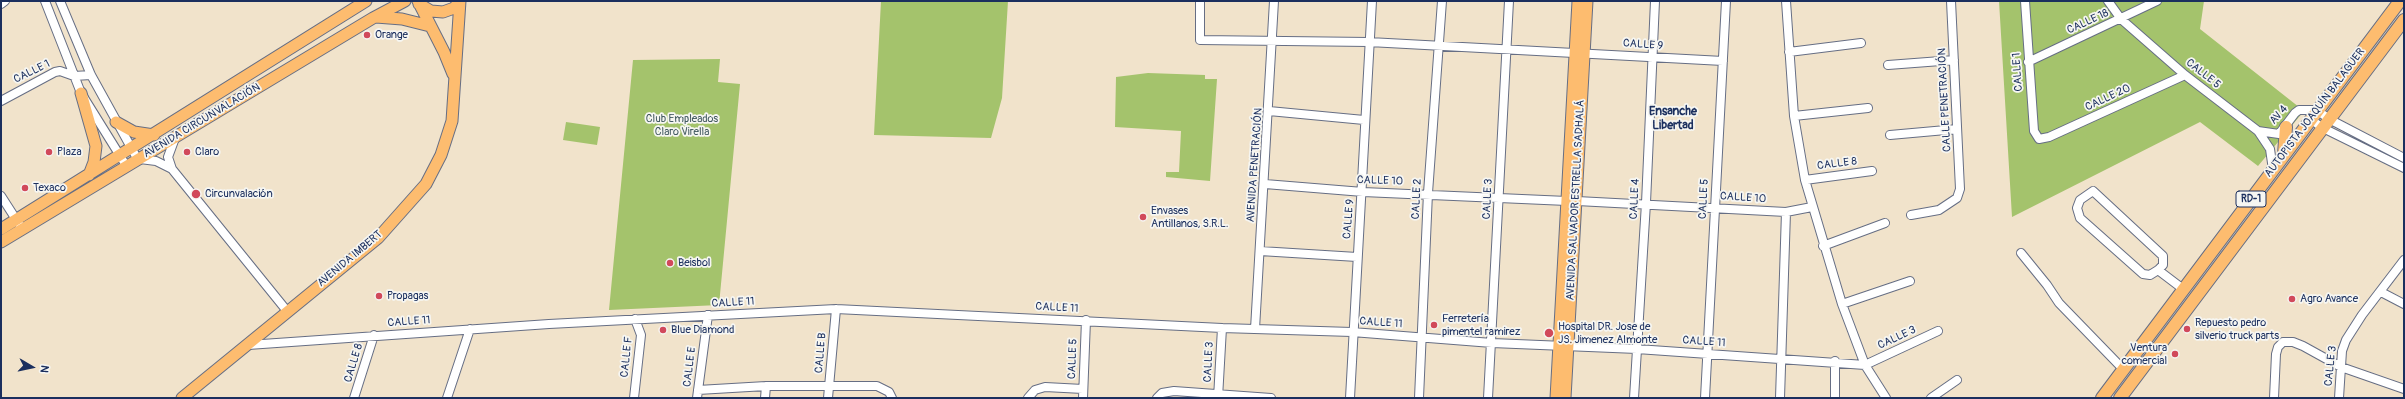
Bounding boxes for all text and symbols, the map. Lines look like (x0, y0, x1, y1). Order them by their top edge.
street label: CALLE 18 (2065, 7, 2111, 37)
place label: Orange (375, 28, 408, 42)
marker: Orange (362, 30, 372, 40)
street label: CALLE 9 (1623, 37, 1663, 53)
street label: AUTOPISTA JOAQUÍN BALAGUER (2262, 46, 2368, 180)
street label: CALLE PENETRACIÓN (1936, 48, 1954, 152)
street label: CALLE 1 (2010, 52, 2026, 92)
street label: CALLE 5 (2183, 56, 2223, 92)
street label: CALLE 1 (12, 58, 52, 86)
street label: AVENIDA CIRCUNVALACIÓN (141, 81, 263, 161)
street label: CALLE 20 (2083, 82, 2133, 114)
street label: AVENIDA SALVADOR ESTRELLA SADHALÁ (1564, 99, 1588, 301)
street label: AV 4 (2267, 103, 2291, 127)
district label: Ensanche Libertad (1649, 105, 1697, 133)
street label: AVENIDA PENETRACIÓN (1244, 107, 1266, 223)
park label: Club Empleados Claro Virella (646, 112, 718, 138)
place label: Plaza (57, 145, 82, 159)
place label: Claro (195, 145, 219, 159)
marker: Plaza (44, 147, 54, 157)
marker: Claro (182, 147, 192, 157)
street label: CALLE 8 (1816, 155, 1858, 173)
street label: CALLE 10 (1357, 174, 1403, 188)
street label: CALLE 2 (1409, 178, 1425, 220)
street label: CALLE 3 (1480, 178, 1496, 220)
street label: CALLE 4 (1627, 178, 1643, 220)
street label: CALLE 5 (1696, 178, 1712, 220)
place label: Texaco (33, 181, 66, 195)
marker: Texaco (20, 183, 30, 193)
place label: Circunvalación (205, 187, 273, 201)
marker: Circunvalación (190, 188, 202, 200)
street label: CALLE 10 (1719, 190, 1767, 206)
road number: RD-1 (2236, 191, 2266, 207)
street label: CALLE 9 (1341, 198, 1357, 240)
place label: Envases Antillanos, S.R.L. (1151, 204, 1228, 230)
marker: Envases Antillanos, S.R.L. (1138, 212, 1148, 222)
street label: AVENIDA IMBERT (315, 228, 385, 290)
place label: Beisbol (678, 256, 710, 270)
marker: Beisbol (665, 258, 675, 268)
place label: Propagas (387, 289, 428, 303)
marker: Propagas (374, 291, 384, 301)
place label: Agro Avance (2300, 292, 2358, 306)
marker: Agro Avance (2287, 294, 2297, 304)
street label: CALLE 11 (711, 295, 755, 311)
street label: CALLE 11 (1035, 300, 1079, 316)
place label: Ferretería pimentel ramirez (1442, 312, 1520, 338)
street label: CALLE 11 (387, 314, 431, 330)
street label: CALLE 11 (1359, 315, 1403, 331)
place label: Repuesto pedro silverio truck parts (2195, 316, 2279, 342)
marker: Ferretería pimentel ramirez (1429, 320, 1439, 330)
place label: Hospital DR. Jose de JS. Jimenez Almonte (1558, 320, 1657, 346)
place label: Blue Diamond (671, 323, 734, 337)
street label: CALLE 3 (1876, 323, 1918, 353)
marker: Repuesto pedro silverio truck parts (2182, 324, 2192, 334)
marker: Blue Diamond (658, 325, 668, 335)
marker: Hospital DR. Jose de JS. Jimenez Almonte (1543, 327, 1555, 339)
street label: CALLE B (813, 332, 829, 374)
street label: CALLE 11 (1682, 334, 1726, 350)
street label: CALLE F (618, 336, 636, 378)
street label: CALLE 5 (1066, 339, 1080, 379)
street label: CALLE 3 (1201, 341, 1217, 383)
place label: Ventura comercial (2121, 341, 2167, 367)
street label: CALLE 8 (342, 342, 366, 384)
street label: CALLE 3 (2322, 345, 2340, 387)
street label: CALLE E (681, 346, 699, 388)
north arrow (12, 347, 52, 387)
marker: Ventura comercial (2170, 349, 2180, 359)
text: N (37, 364, 51, 374)

